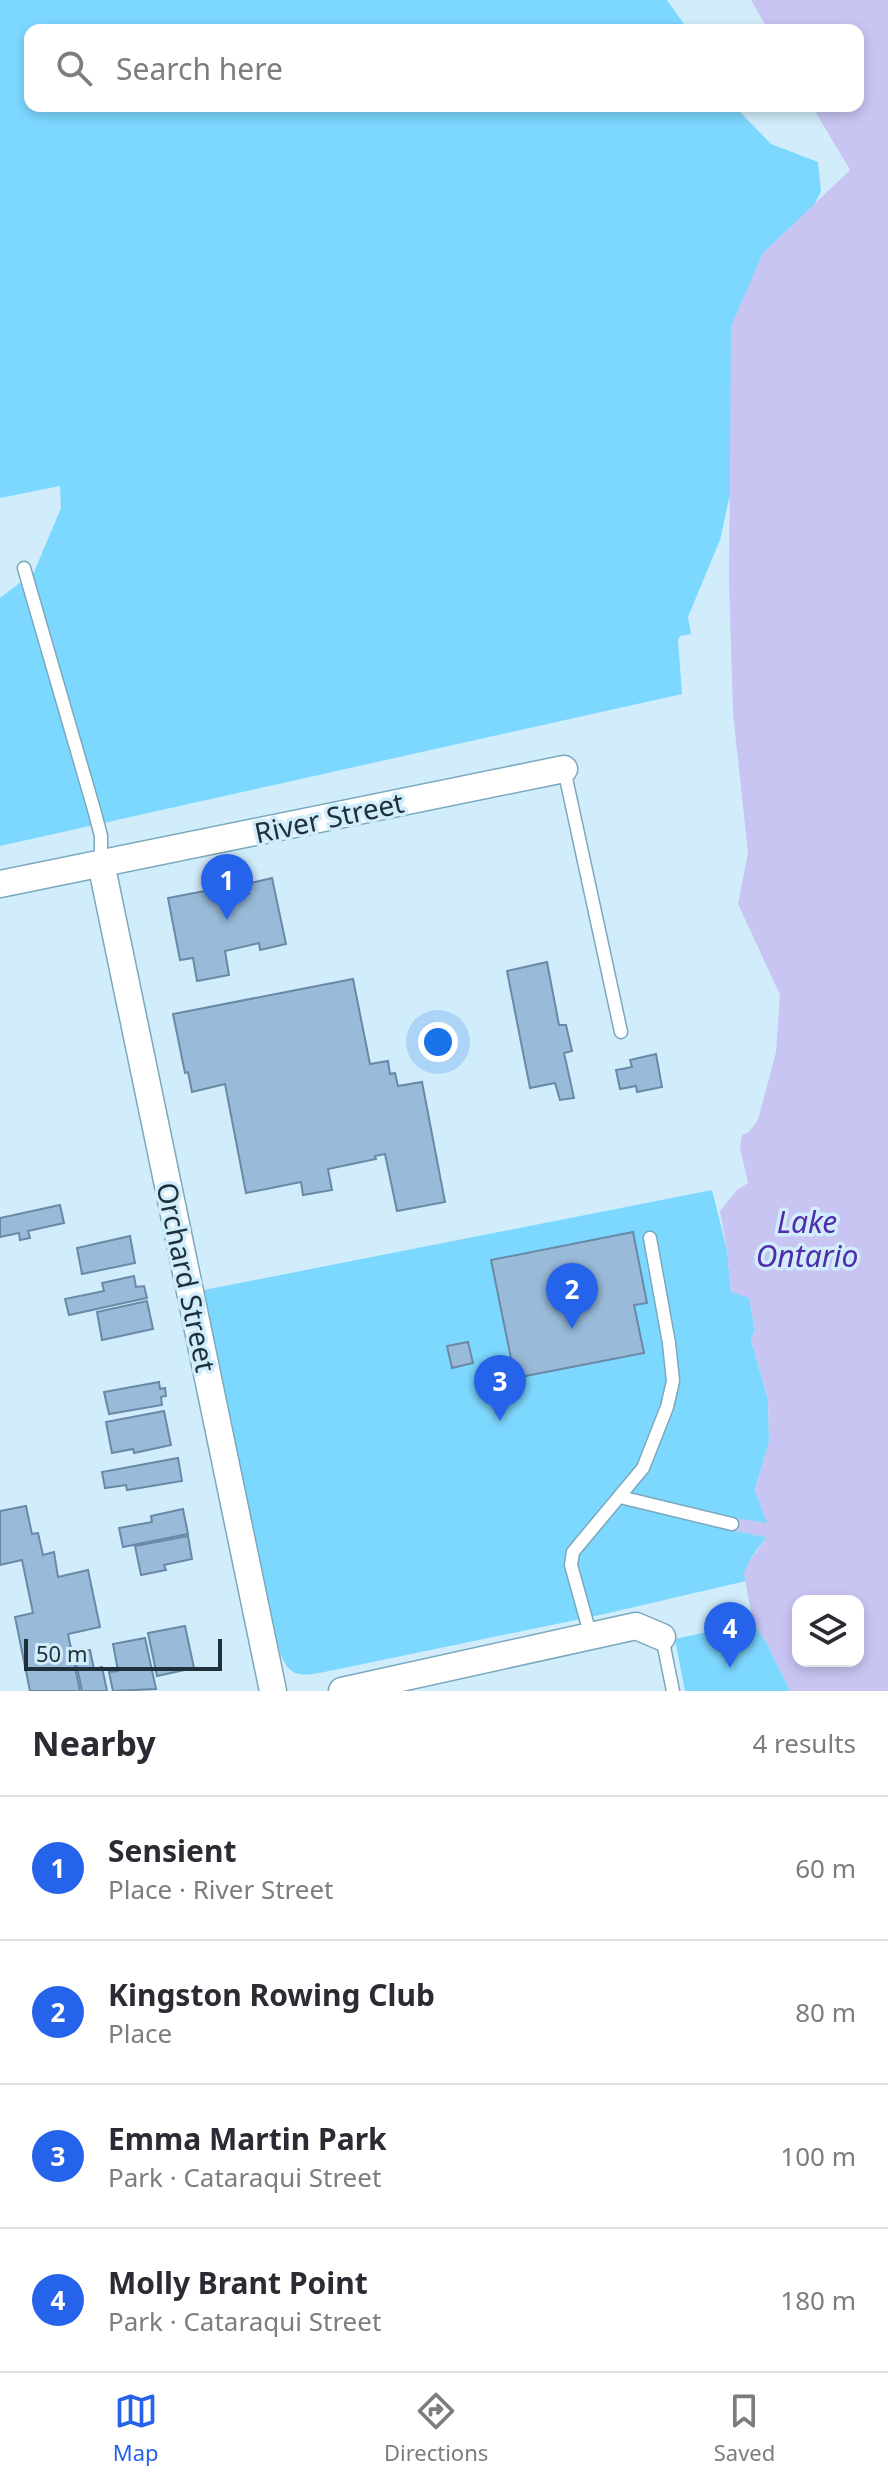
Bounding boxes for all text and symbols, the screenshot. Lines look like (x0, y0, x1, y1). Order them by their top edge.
search box (24, 24, 864, 112)
icon: search (52, 46, 96, 90)
text: Search here (116, 48, 283, 89)
street label: River Street (251, 783, 407, 851)
pin: 1 (201, 854, 253, 920)
your location (418, 1022, 458, 1062)
street label: Orchard Street (148, 1179, 226, 1375)
water label: Lake Ontario (756, 1201, 858, 1276)
pin: 2 (546, 1263, 598, 1329)
pin: 3 (474, 1355, 526, 1421)
map controls (792, 1595, 864, 1667)
button: layers (792, 1595, 864, 1667)
pin: 4 (704, 1602, 756, 1668)
scale bar (24, 1635, 222, 1671)
text: 50 m (36, 1638, 87, 1668)
text: Nearby (32, 1720, 156, 1766)
text: 4 results (752, 1725, 856, 1761)
text: Sensient (108, 1830, 236, 1871)
text: 1 (51, 1850, 65, 1886)
text: 60 m (795, 1850, 856, 1886)
text: Place · River Street (108, 1871, 334, 1907)
text: Kingston Rowing Club (108, 1974, 435, 2015)
text: 2 (51, 1994, 65, 2030)
text: 80 m (795, 1994, 856, 2030)
text: Place (108, 2015, 172, 2051)
text: Emma Martin Park (108, 2118, 387, 2159)
text: 3 (51, 2138, 65, 2174)
text: 100 m (780, 2138, 856, 2174)
text: Park · Cataraqui Street (108, 2159, 381, 2195)
text: Molly Brant Point (108, 2262, 368, 2303)
text: 4 (51, 2282, 65, 2318)
text: 180 m (780, 2282, 856, 2318)
text: Park · Cataraqui Street (108, 2303, 381, 2339)
tab: Map (113, 2389, 159, 2467)
tab: Directions (384, 2389, 488, 2467)
tab: Saved (714, 2389, 775, 2467)

